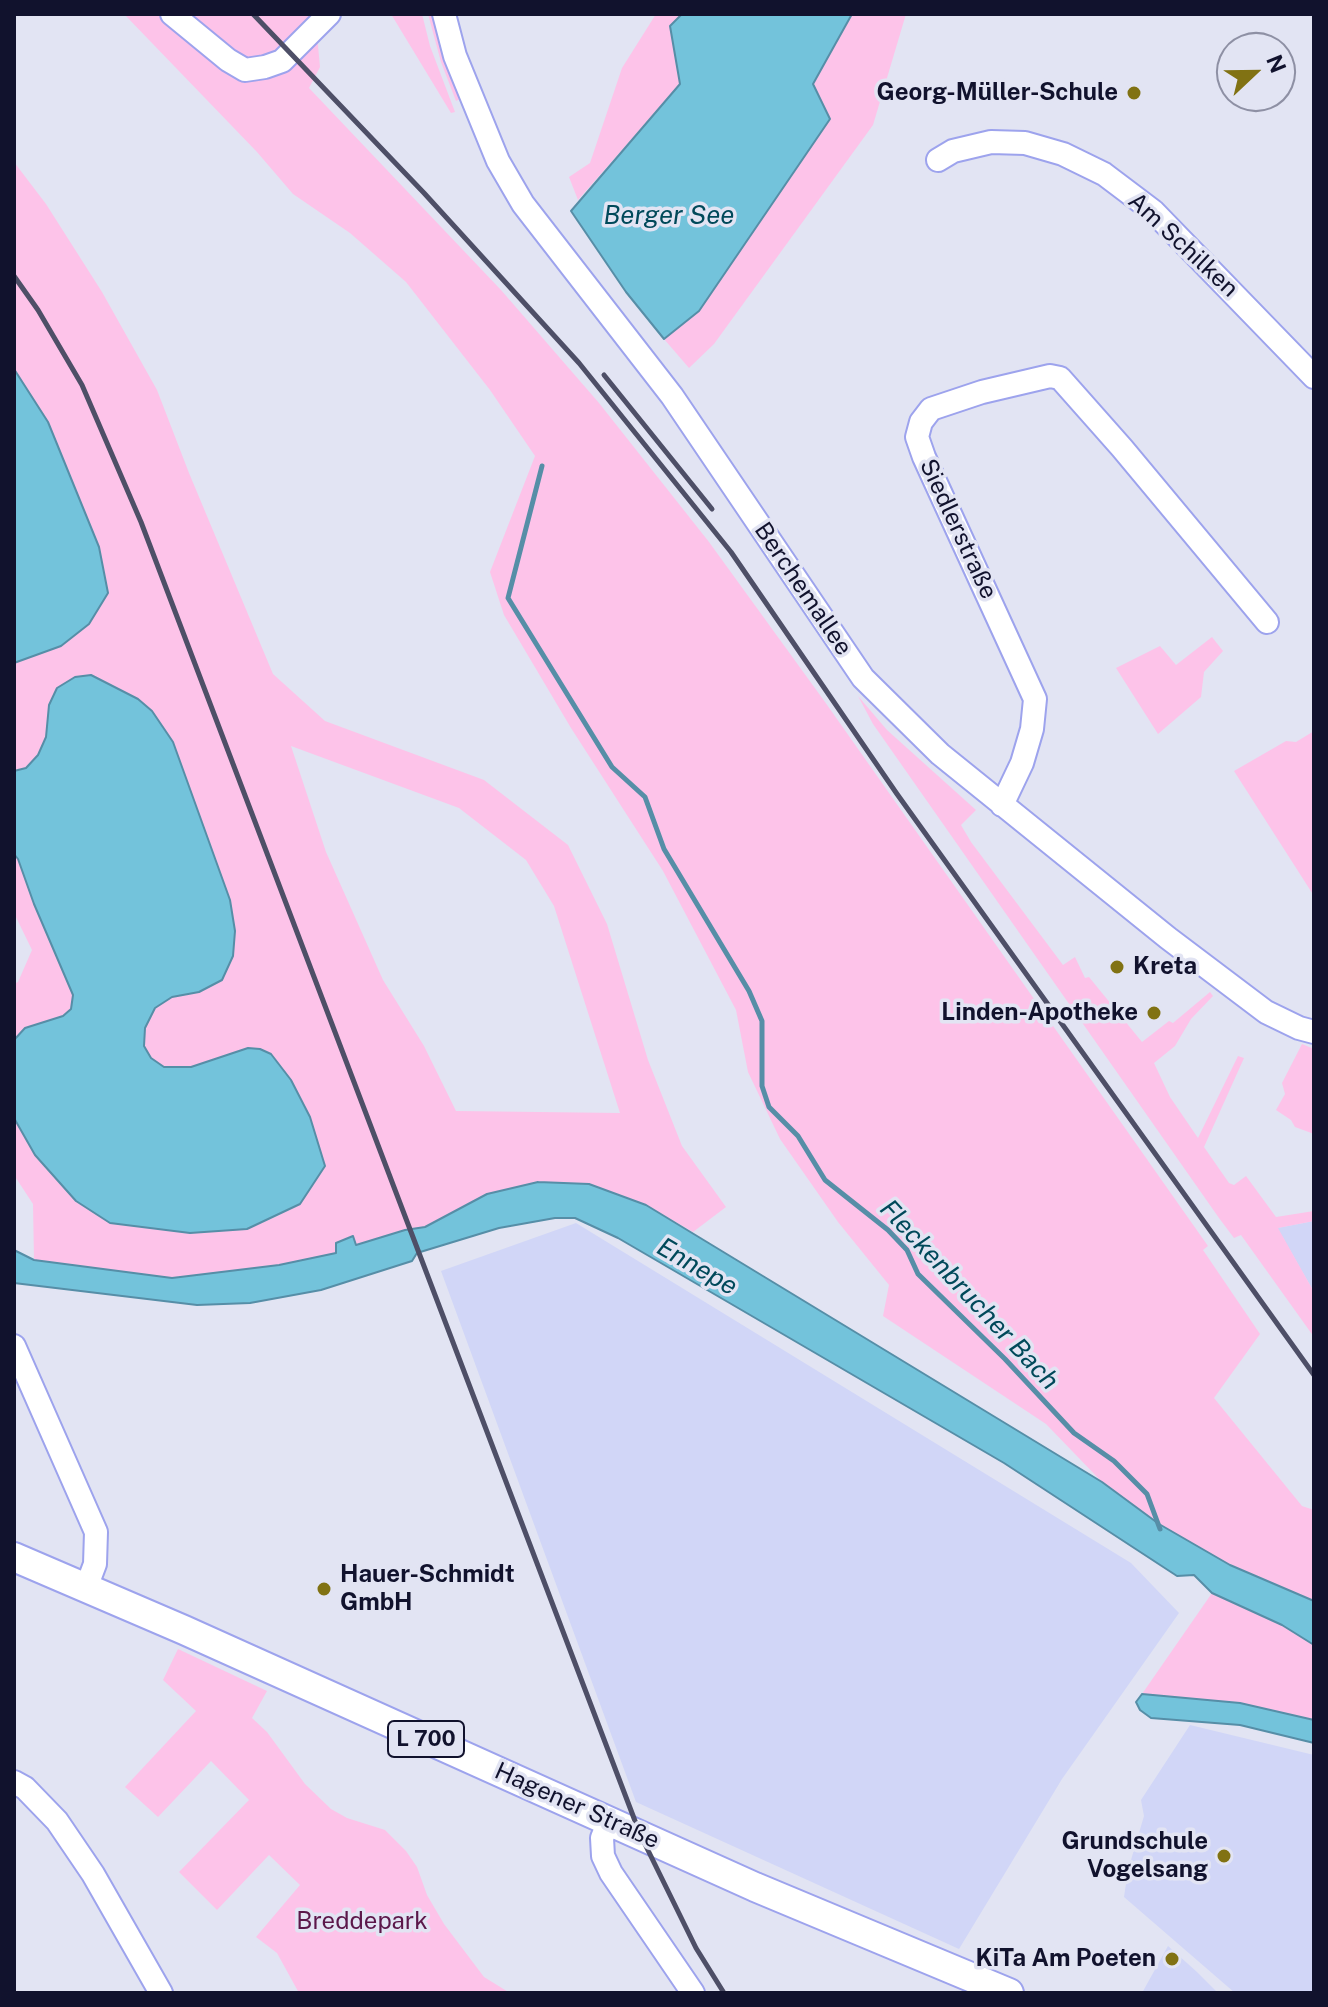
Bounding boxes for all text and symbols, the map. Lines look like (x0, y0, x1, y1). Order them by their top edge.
north arrow (1216, 32, 1296, 112)
text: N (1261, 51, 1292, 77)
place label: Georg-Müller-Schule (876, 79, 1118, 107)
marker: Georg-Müller-Schule (1125, 84, 1143, 102)
street label: Am Schilken (1122, 187, 1244, 303)
water label: Berger See (604, 200, 734, 232)
street label: Siedlerstraße (913, 455, 1003, 603)
street label: Berchemallee (748, 517, 858, 661)
place label: Kreta (1133, 953, 1197, 981)
marker: Kreta (1108, 958, 1126, 976)
place label: Linden-Apotheke (941, 999, 1138, 1027)
marker: Linden-Apotheke (1145, 1004, 1163, 1022)
water label: Fleckenbrucher Bach (873, 1194, 1065, 1396)
water label: Ennepe (651, 1232, 743, 1302)
place label: Hauer-Schmidt GmbH (340, 1561, 515, 1617)
marker: Hauer-Schmidt GmbH (315, 1580, 333, 1598)
road number: L 700 (388, 1721, 464, 1757)
street label: Hagener Straße (490, 1757, 664, 1855)
place label: Grundschule Vogelsang (1061, 1828, 1208, 1884)
marker: Grundschule Vogelsang (1215, 1847, 1233, 1865)
park label: Breddepark (296, 1908, 428, 1936)
place label: KiTa Am Poeten (976, 1945, 1156, 1973)
marker: KiTa Am Poeten (1163, 1950, 1181, 1968)

